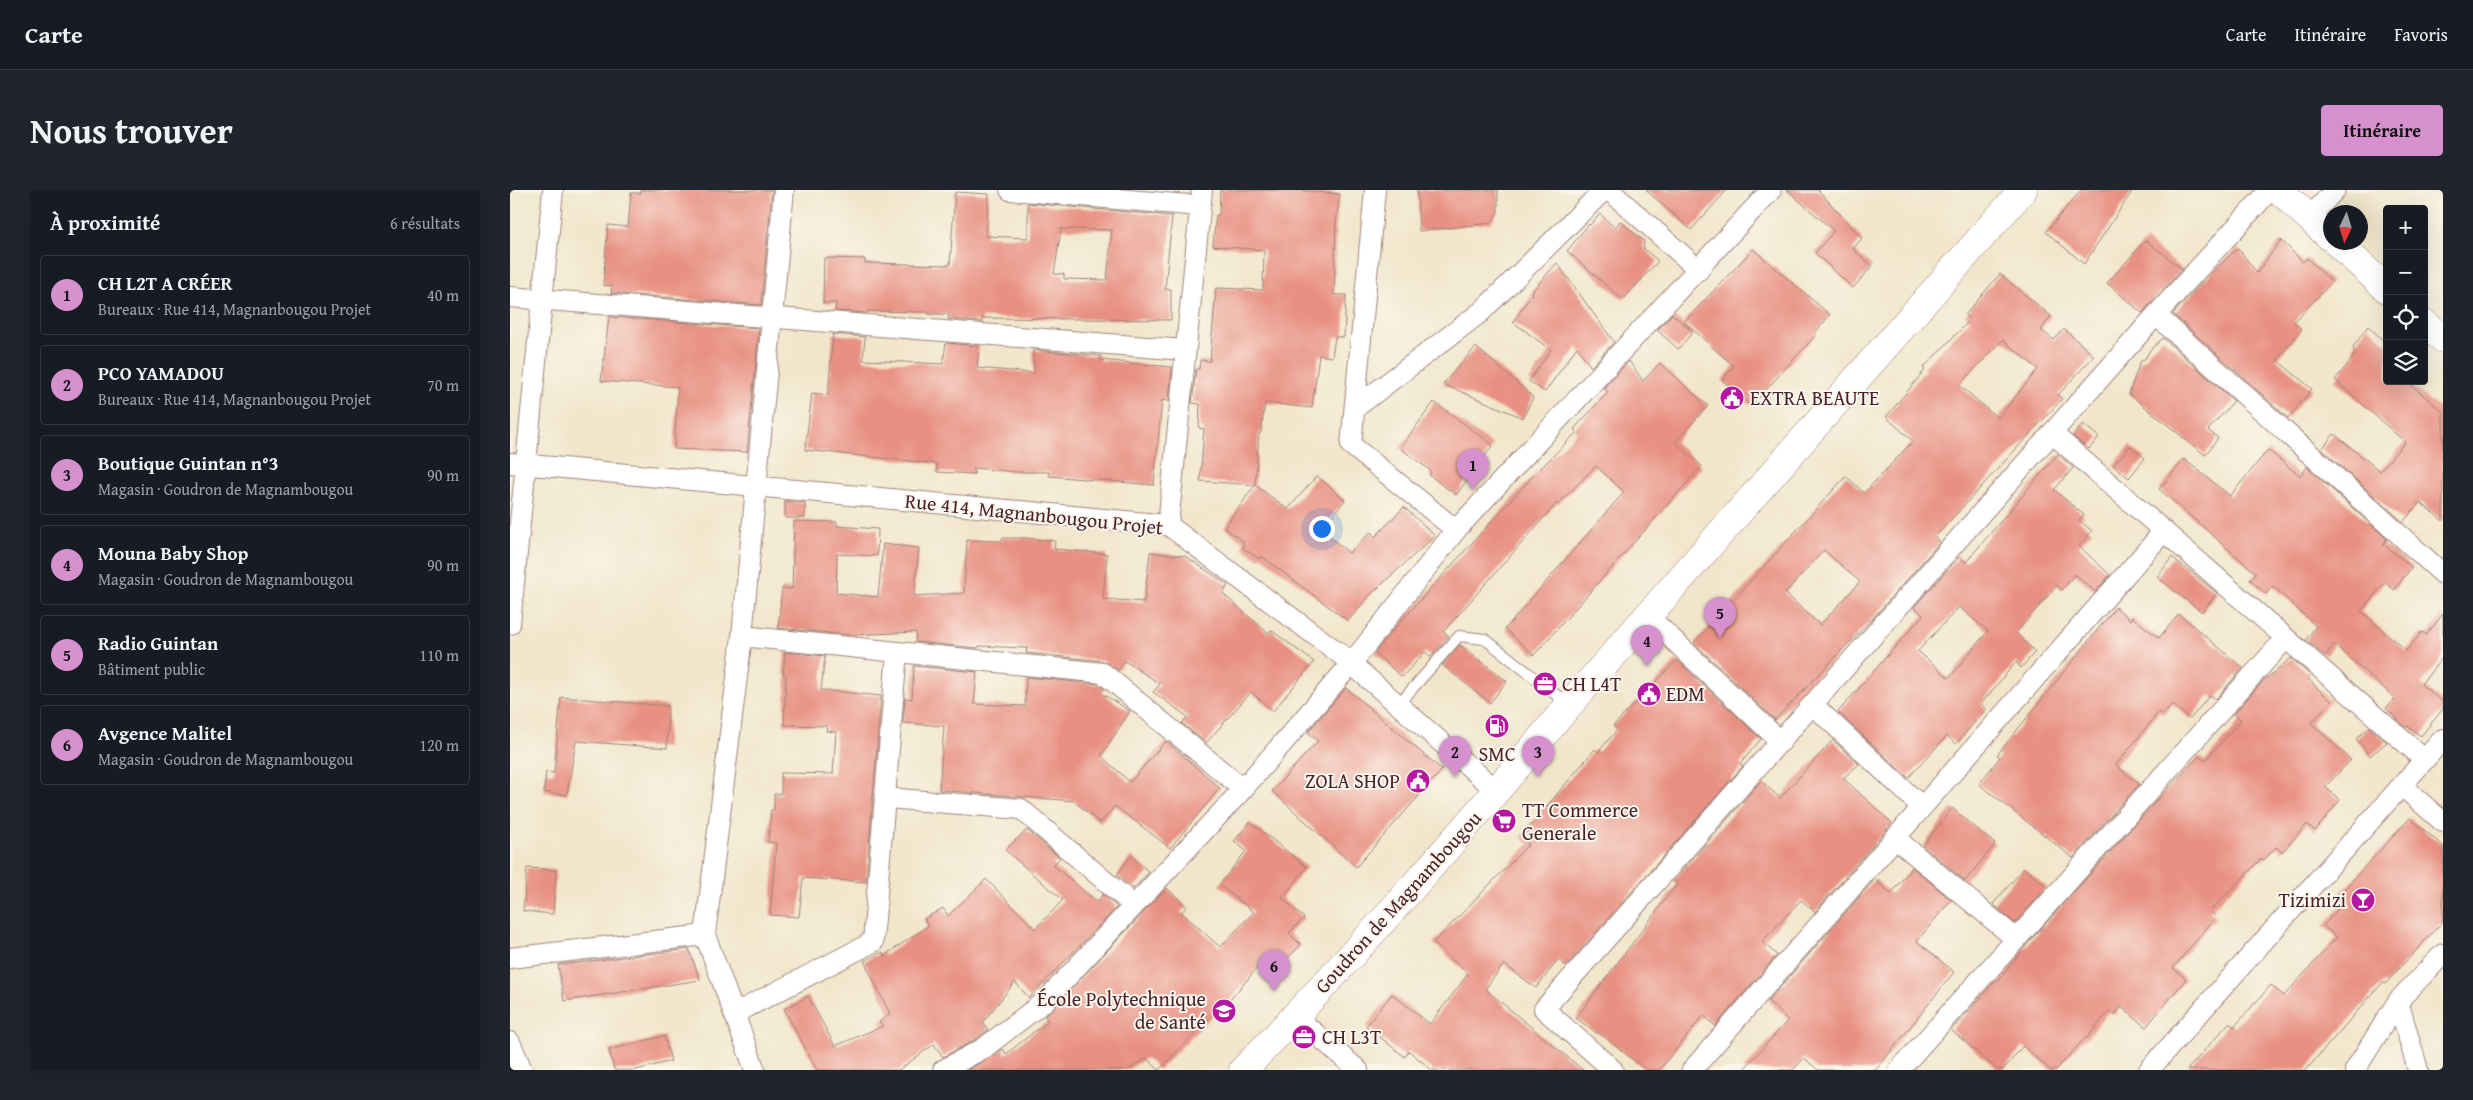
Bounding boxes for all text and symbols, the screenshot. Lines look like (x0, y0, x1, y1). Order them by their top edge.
text: Carte (25, 17, 83, 52)
text: Carte (2226, 21, 2266, 48)
text: Itinéraire (2294, 21, 2366, 48)
text: Favoris (2394, 21, 2448, 48)
text: Nous trouver (30, 105, 233, 156)
button: Itinéraire (2321, 105, 2443, 156)
north arrow (2323, 205, 2368, 250)
map controls (2383, 205, 2428, 385)
button: + (2383, 205, 2428, 250)
text: À proximité (50, 207, 160, 238)
text: 6 résultats (390, 211, 460, 235)
button: − (2383, 250, 2428, 295)
text: CH L2T A CRÉER (98, 269, 232, 297)
text: 1 (63, 283, 71, 307)
text: 40 m (427, 283, 459, 307)
button: locate (2383, 295, 2428, 340)
text: Bureaux · Rue 414, Magnanbougou Projet (98, 297, 371, 321)
button: layers (2383, 340, 2428, 385)
text: PCO YAMADOU (98, 359, 224, 387)
text: 2 (63, 373, 71, 397)
text: 70 m (427, 373, 459, 397)
place label: EXTRA BEAUTE (1750, 383, 1879, 412)
public building icon: EXTRA BEAUTE (1719, 385, 1745, 411)
text: Bureaux · Rue 414, Magnanbougou Projet (98, 387, 371, 411)
text: Boutique Guintan n°3 (98, 449, 279, 477)
pin: 1 (1457, 449, 1489, 490)
text: 3 (63, 463, 71, 487)
text: 90 m (427, 463, 459, 487)
text: Magasin · Goudron de Magnambougou (98, 477, 353, 501)
street label: Rue 414, Magnanbougou Projet (904, 486, 1165, 541)
your location (1309, 516, 1335, 542)
text: Mouna Baby Shop (98, 539, 248, 567)
text: 4 (63, 553, 71, 577)
text: 90 m (427, 553, 459, 577)
text: Magasin · Goudron de Magnambougou (98, 567, 353, 591)
pin: 5 (1704, 597, 1736, 638)
pin: 4 (1631, 625, 1663, 666)
text: Radio Guintan (98, 629, 218, 657)
text: 5 (63, 643, 71, 667)
text: 110 m (419, 643, 459, 667)
text: Bâtiment public (98, 657, 205, 681)
place label: CH L4T (1562, 669, 1621, 698)
office icon: CH L4T (1532, 671, 1558, 697)
place label: EDM (1666, 679, 1705, 708)
public building icon: EDM (1636, 681, 1662, 707)
fuel station icon: SMC (1484, 713, 1510, 739)
text: Avgence Malitel (98, 719, 232, 747)
text: 6 (63, 733, 71, 757)
text: 120 m (419, 733, 459, 757)
pin: 2 (1439, 736, 1471, 777)
pin: 3 (1522, 736, 1554, 777)
place label: SMC (1478, 739, 1516, 768)
text: Magasin · Goudron de Magnambougou (98, 747, 353, 771)
place label: ZOLA SHOP (1305, 766, 1400, 795)
public building icon: ZOLA SHOP (1405, 768, 1431, 794)
place label: TT Commerce Generale (1522, 795, 1638, 847)
street label: Goudron de Magnambougou (1308, 804, 1488, 999)
supermarket icon: TT Commerce Generale (1491, 808, 1517, 834)
place label: Tizimizi (2278, 885, 2346, 914)
bar icon: Tizimizi (2350, 887, 2376, 913)
pin: 6 (1258, 950, 1290, 991)
place label: École Polytechnique de Santé (1037, 984, 1206, 1036)
school or university icon: École Polytechnique de Santé (1211, 998, 1237, 1024)
place label: CH L3T (1322, 1022, 1381, 1051)
office icon: CH L3T (1291, 1024, 1317, 1050)

